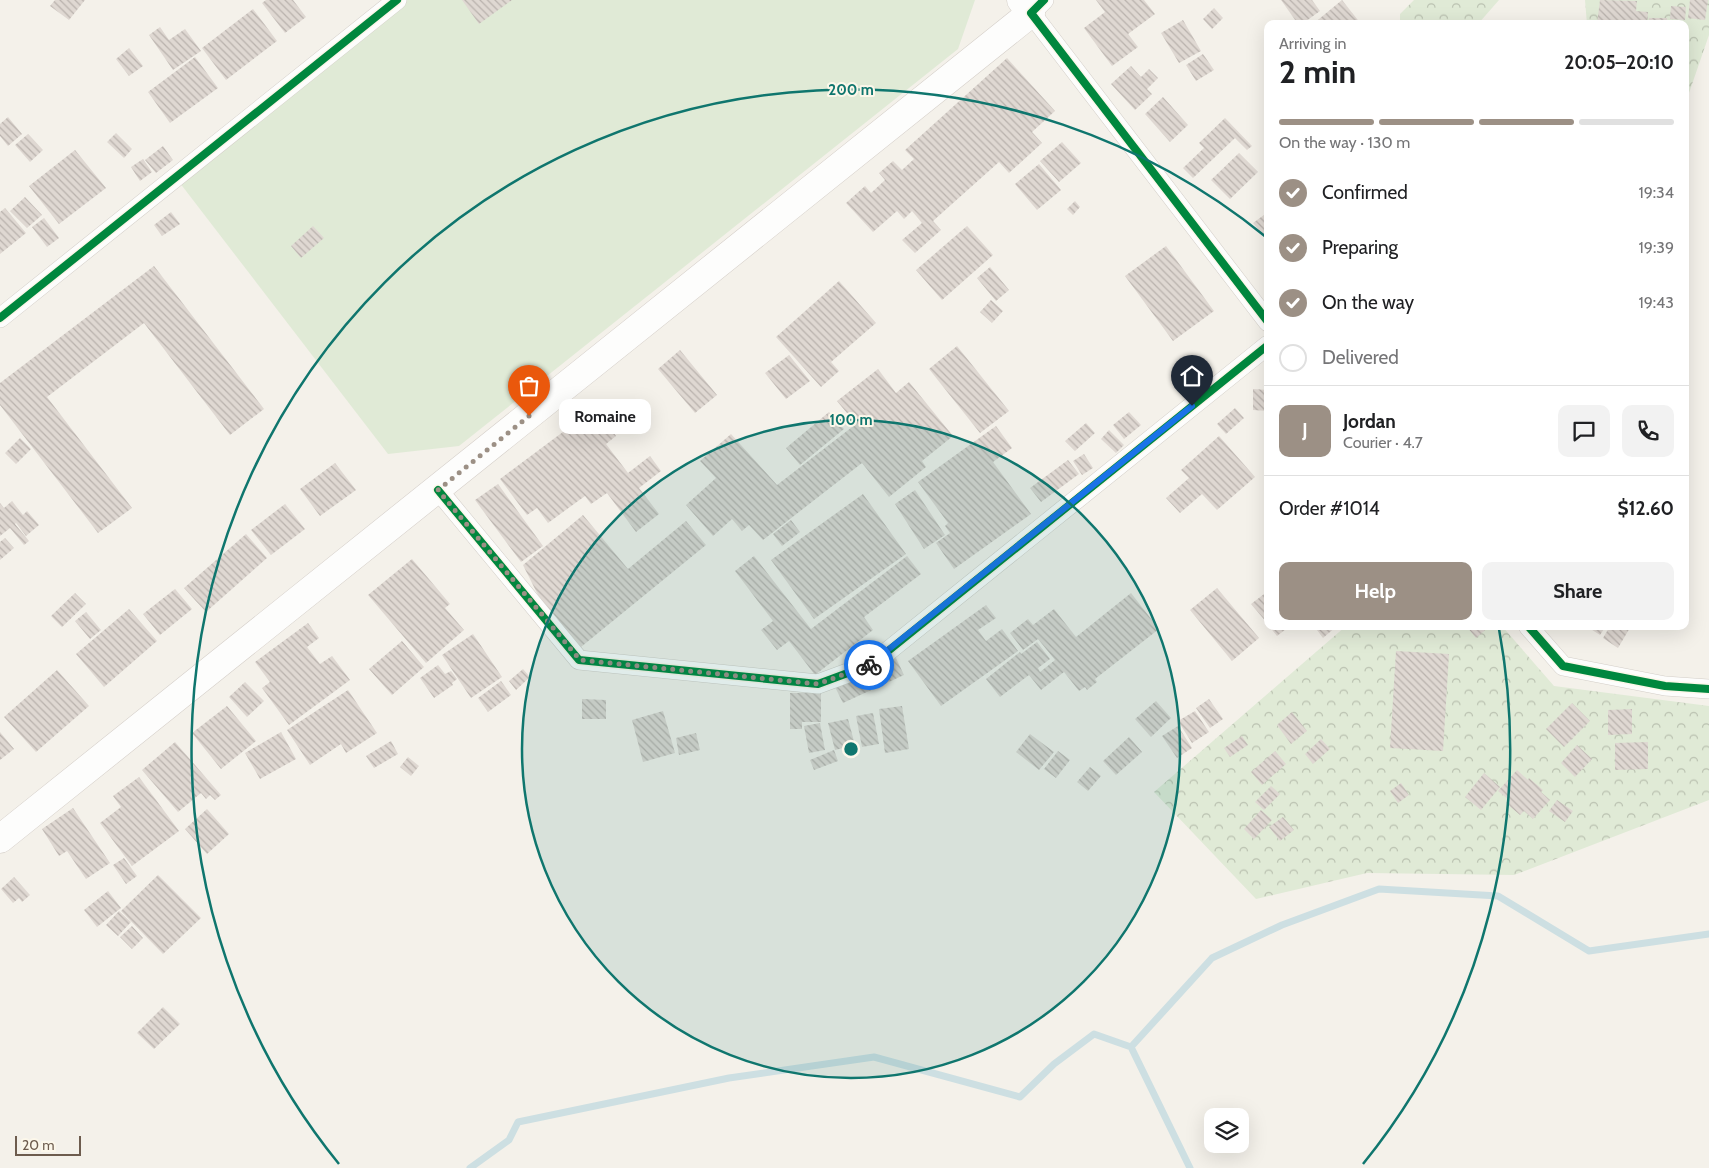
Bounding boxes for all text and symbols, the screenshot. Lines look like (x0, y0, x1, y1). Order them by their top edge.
text: Arriving in (1279, 34, 1346, 53)
text: 20:05–20:10 (1564, 51, 1674, 74)
text: 2 min (1279, 52, 1356, 91)
text: 200 m (828, 81, 874, 99)
text: On the way · 130 m (1279, 133, 1410, 152)
icon: check (1279, 179, 1307, 207)
text: Confirmed (1322, 181, 1408, 204)
text: 19:34 (1638, 183, 1674, 202)
icon: check (1279, 234, 1307, 262)
text: Preparing (1322, 236, 1398, 259)
text: 19:39 (1639, 238, 1674, 257)
icon: check (1279, 289, 1307, 317)
text: On the way (1322, 291, 1414, 314)
text: 19:43 (1638, 293, 1674, 312)
text: Delivered (1322, 346, 1399, 369)
pin (1171, 355, 1213, 406)
icon: home (1178, 362, 1206, 390)
pin (508, 365, 550, 416)
icon: bag (515, 372, 543, 400)
callout: Romaine (559, 398, 652, 434)
button: chat (1558, 405, 1610, 457)
button: phone (1622, 405, 1674, 457)
text: Romaine (574, 407, 636, 426)
text: Jordan (1343, 410, 1396, 433)
text: 100 m (829, 411, 873, 429)
text: J (1302, 419, 1308, 442)
text: Courier · 4.7 (1343, 433, 1423, 452)
text: Order #1014 (1279, 497, 1380, 520)
text: $12.60 (1618, 497, 1674, 520)
button: Help (1279, 562, 1472, 620)
button: Share (1482, 562, 1674, 620)
courier (844, 640, 894, 690)
icon: bike (855, 651, 883, 679)
centre of rings (842, 740, 860, 758)
map controls (1204, 1108, 1249, 1153)
button: layers (1204, 1108, 1249, 1153)
scale bar (15, 1133, 81, 1156)
text: 20 m (22, 1136, 55, 1154)

